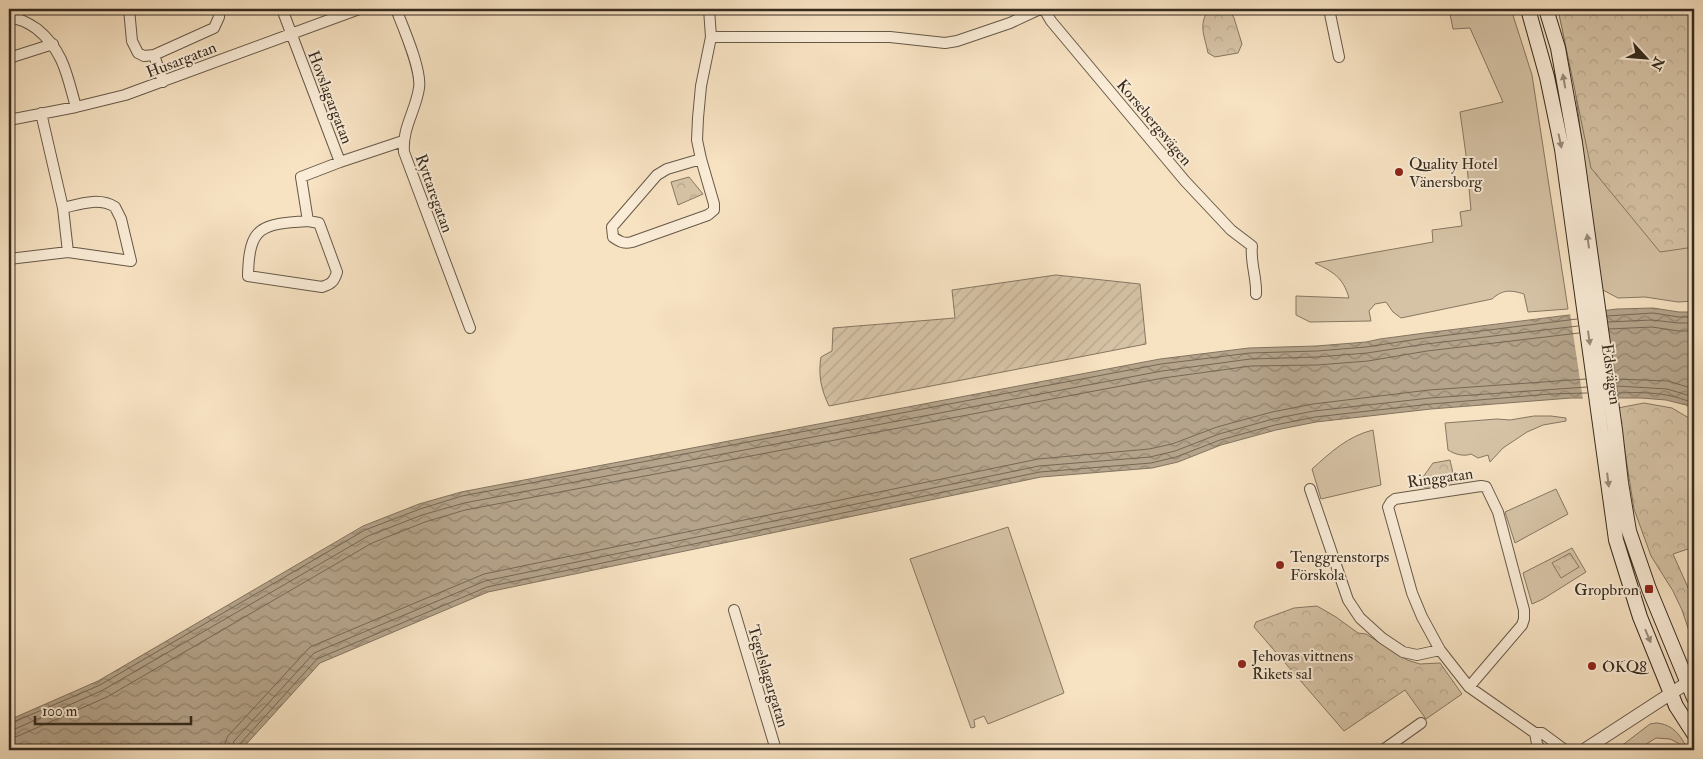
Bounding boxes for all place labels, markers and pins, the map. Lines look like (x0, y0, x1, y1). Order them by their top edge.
place label: Quality Hotel Vänersborg (1409, 154, 1498, 192)
marker: Quality Hotel Vänersborg (1393, 166, 1405, 178)
place label: Tenggrenstorps Förskola (1290, 547, 1389, 585)
marker: Tenggrenstorps Förskola (1274, 559, 1286, 571)
place label: Gropbron (1574, 580, 1639, 601)
marker: Gropbron (1643, 583, 1655, 595)
place label: Jehovas vittnens Rikets sal (1251, 646, 1353, 684)
place label: OKQ8 (1602, 657, 1650, 677)
marker: Jehovas vittnens Rikets sal (1236, 658, 1248, 670)
marker: OKQ8 (1586, 660, 1598, 672)

